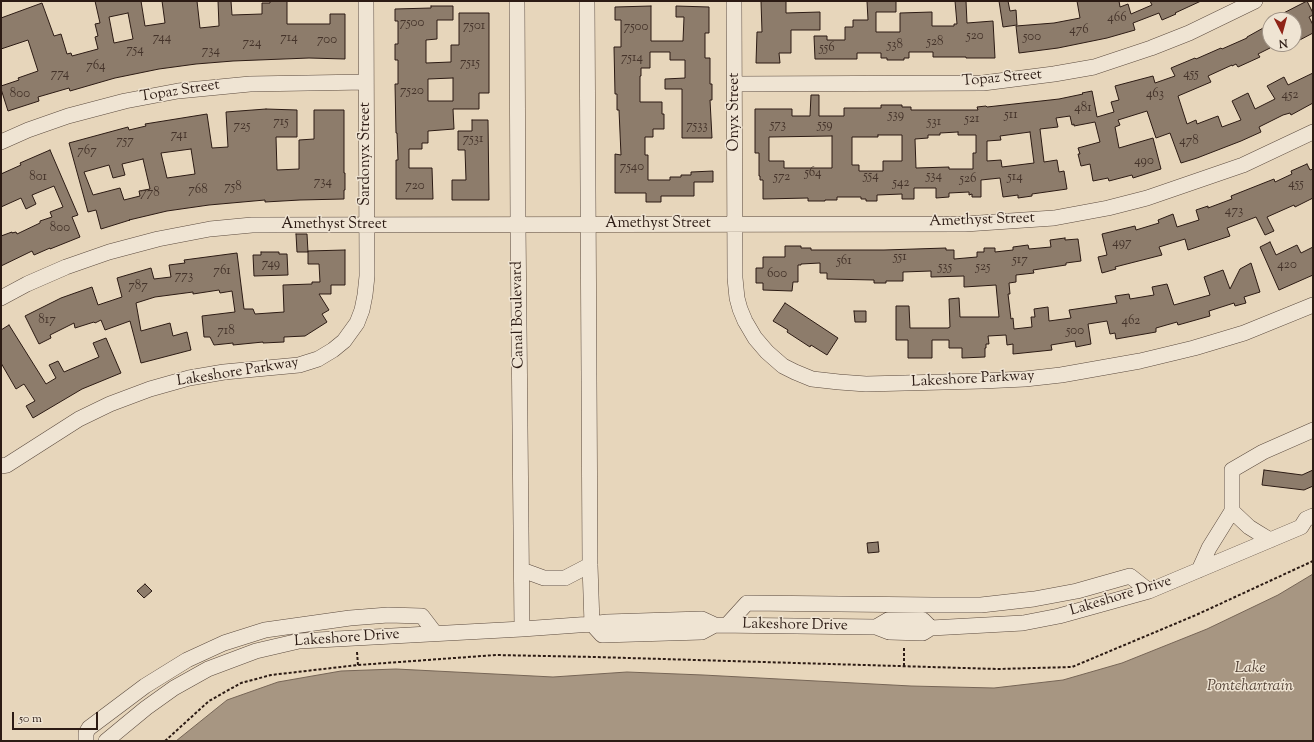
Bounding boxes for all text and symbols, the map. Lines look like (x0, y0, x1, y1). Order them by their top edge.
house number: 466 (1107, 11, 1127, 27)
north arrow (1262, 12, 1302, 52)
house number: 7500 (400, 16, 424, 32)
house number: 7501 (463, 19, 485, 35)
house number: 7500 (624, 20, 648, 36)
house number: 476 (1069, 23, 1089, 39)
house number: 520 (966, 29, 984, 45)
house number: 500 (1023, 30, 1041, 46)
house number: 744 (153, 31, 171, 47)
house number: 714 (280, 31, 298, 47)
house number: 700 (317, 33, 337, 49)
house number: 528 (926, 35, 944, 51)
text: N (1278, 35, 1288, 51)
house number: 724 (242, 36, 262, 52)
house number: 538 (887, 38, 903, 54)
house number: 556 (819, 41, 835, 57)
house number: 754 (126, 43, 144, 59)
house number: 734 (202, 44, 220, 60)
house number: 7514 (621, 51, 643, 67)
house number: 7515 (460, 56, 480, 72)
house number: 764 (86, 59, 106, 75)
house number: 774 (51, 67, 69, 83)
street label: Topaz Street (961, 67, 1043, 91)
house number: 455 (1183, 67, 1199, 83)
street label: Onyx Street (726, 73, 744, 151)
street label: Topaz Street (139, 77, 221, 107)
house number: 7520 (400, 84, 424, 100)
house number: 800 (10, 87, 30, 103)
house number: 463 (1146, 87, 1164, 103)
house number: 452 (1281, 88, 1299, 104)
house number: 481 (1074, 101, 1092, 117)
street label: Sardonyx Street (357, 102, 375, 206)
house number: 539 (888, 108, 904, 124)
house number: 511 (1004, 108, 1018, 124)
house number: 521 (965, 112, 979, 128)
house number: 715 (273, 115, 289, 131)
house number: 531 (927, 115, 941, 131)
house number: 573 (770, 118, 786, 134)
house number: 559 (817, 118, 833, 134)
house number: 725 (234, 119, 250, 135)
house number: 7533 (686, 119, 708, 135)
house number: 741 (171, 128, 187, 144)
house number: 7531 (463, 132, 483, 148)
house number: 757 (116, 134, 134, 150)
house number: 478 (1179, 134, 1199, 150)
house number: 767 (77, 144, 97, 160)
house number: 490 (1134, 154, 1154, 170)
house number: 7540 (620, 160, 644, 176)
house number: 564 (804, 166, 822, 182)
house number: 554 (863, 169, 879, 185)
house number: 534 (926, 169, 942, 185)
house number: 801 (29, 170, 47, 186)
house number: 572 (774, 170, 790, 186)
house number: 514 (1007, 170, 1023, 186)
house number: 526 (960, 172, 976, 188)
house number: 734 (314, 175, 332, 191)
house number: 542 (892, 176, 910, 192)
house number: 455 (1288, 177, 1304, 193)
house number: 720 (405, 179, 425, 195)
house number: 758 (224, 180, 242, 196)
house number: 768 (188, 183, 208, 199)
house number: 778 (140, 186, 160, 202)
house number: 473 (1225, 204, 1243, 220)
street label: Amethyst Street (929, 210, 1035, 232)
street label: Amethyst Street (605, 215, 711, 233)
street label: Amethyst Street (281, 216, 387, 234)
house number: 800 (50, 221, 70, 237)
house number: 497 (1112, 236, 1132, 252)
house number: 551 (893, 250, 907, 266)
house number: 517 (1012, 253, 1028, 269)
house number: 561 (836, 254, 852, 270)
house number: 749 (262, 257, 280, 273)
house number: 420 (1277, 258, 1297, 274)
house number: 535 (938, 260, 952, 276)
house number: 525 (976, 260, 990, 276)
street label: Canal Boulevard (509, 261, 529, 369)
house number: 761 (213, 264, 231, 280)
house number: 600 (767, 267, 787, 283)
house number: 773 (175, 269, 193, 285)
house number: 787 (128, 279, 148, 295)
house number: 817 (38, 313, 56, 329)
house number: 462 (1122, 314, 1140, 330)
house number: 718 (217, 324, 235, 340)
house number: 500 (1066, 324, 1084, 340)
street label: Lakeshore Parkway (176, 354, 300, 392)
street label: Lakeshore Parkway (911, 368, 1035, 392)
street label: Lakeshore Drive (1068, 573, 1174, 621)
street label: Lakeshore Drive (742, 616, 848, 636)
street label: Lakeshore Drive (294, 626, 400, 652)
water label: Lake Pontchartrain (1207, 659, 1293, 697)
scale bar (14, 704, 100, 730)
text: 50 m (19, 710, 42, 728)

